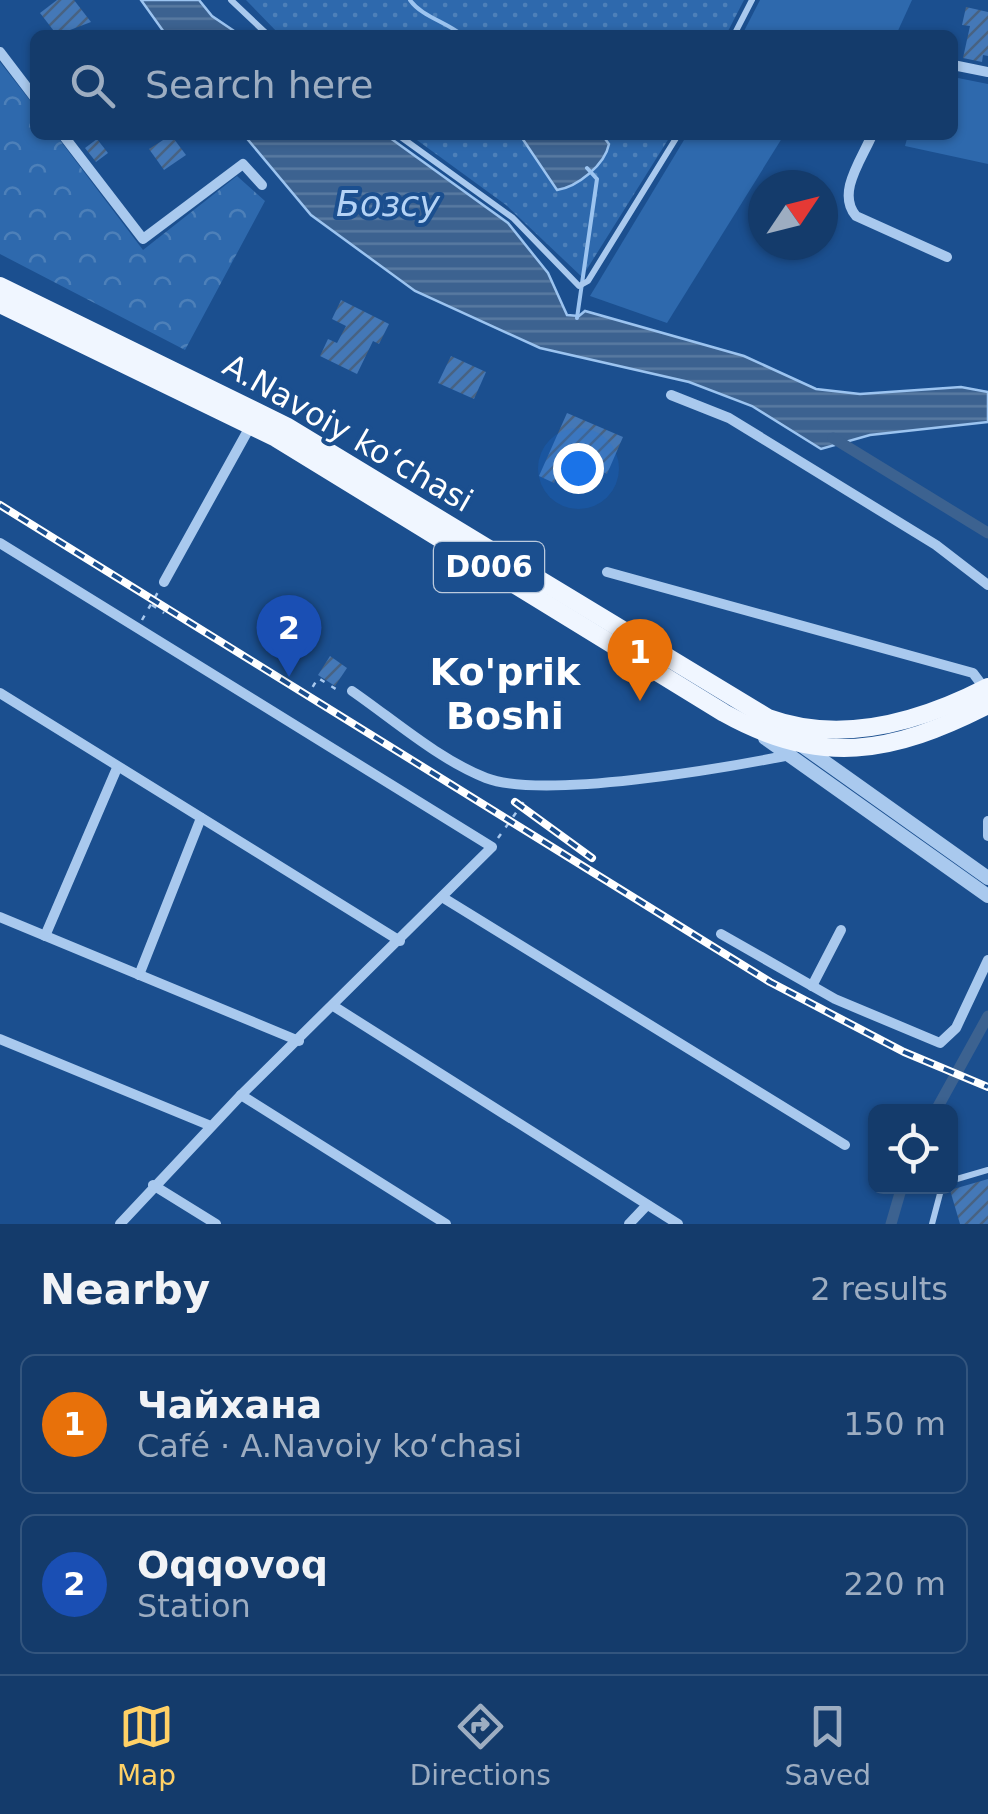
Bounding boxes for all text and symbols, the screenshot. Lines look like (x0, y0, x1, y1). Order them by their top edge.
search box (30, 30, 958, 140)
icon: search (65, 58, 120, 113)
text: Search here (145, 63, 373, 107)
north arrow (748, 170, 838, 260)
water label: Бозсу (336, 184, 441, 224)
street label: A.Navoiy ko‘chasi (216, 346, 480, 520)
your location (553, 443, 604, 494)
road number: D006 (434, 542, 544, 592)
pin: 2 (256, 594, 322, 677)
pin: 1 (608, 618, 672, 701)
district label: Ko'prik Boshi (430, 650, 581, 738)
map controls (868, 1104, 958, 1194)
button: locate (868, 1104, 958, 1194)
text: Nearby (40, 1265, 210, 1314)
text: 2 results (810, 1270, 948, 1308)
text: Чайхана (137, 1383, 322, 1427)
text: 1 (63, 1405, 86, 1443)
text: 150 m (844, 1405, 946, 1443)
text: Café · A.Navoiy ko‘chasi (137, 1427, 522, 1465)
text: Oqqovoq (137, 1543, 328, 1587)
text: 2 (63, 1565, 86, 1603)
text: 220 m (844, 1565, 946, 1603)
text: Station (137, 1587, 251, 1625)
tab: Map (117, 1699, 176, 1792)
tab: Directions (410, 1699, 551, 1792)
tab: Saved (785, 1699, 871, 1792)

